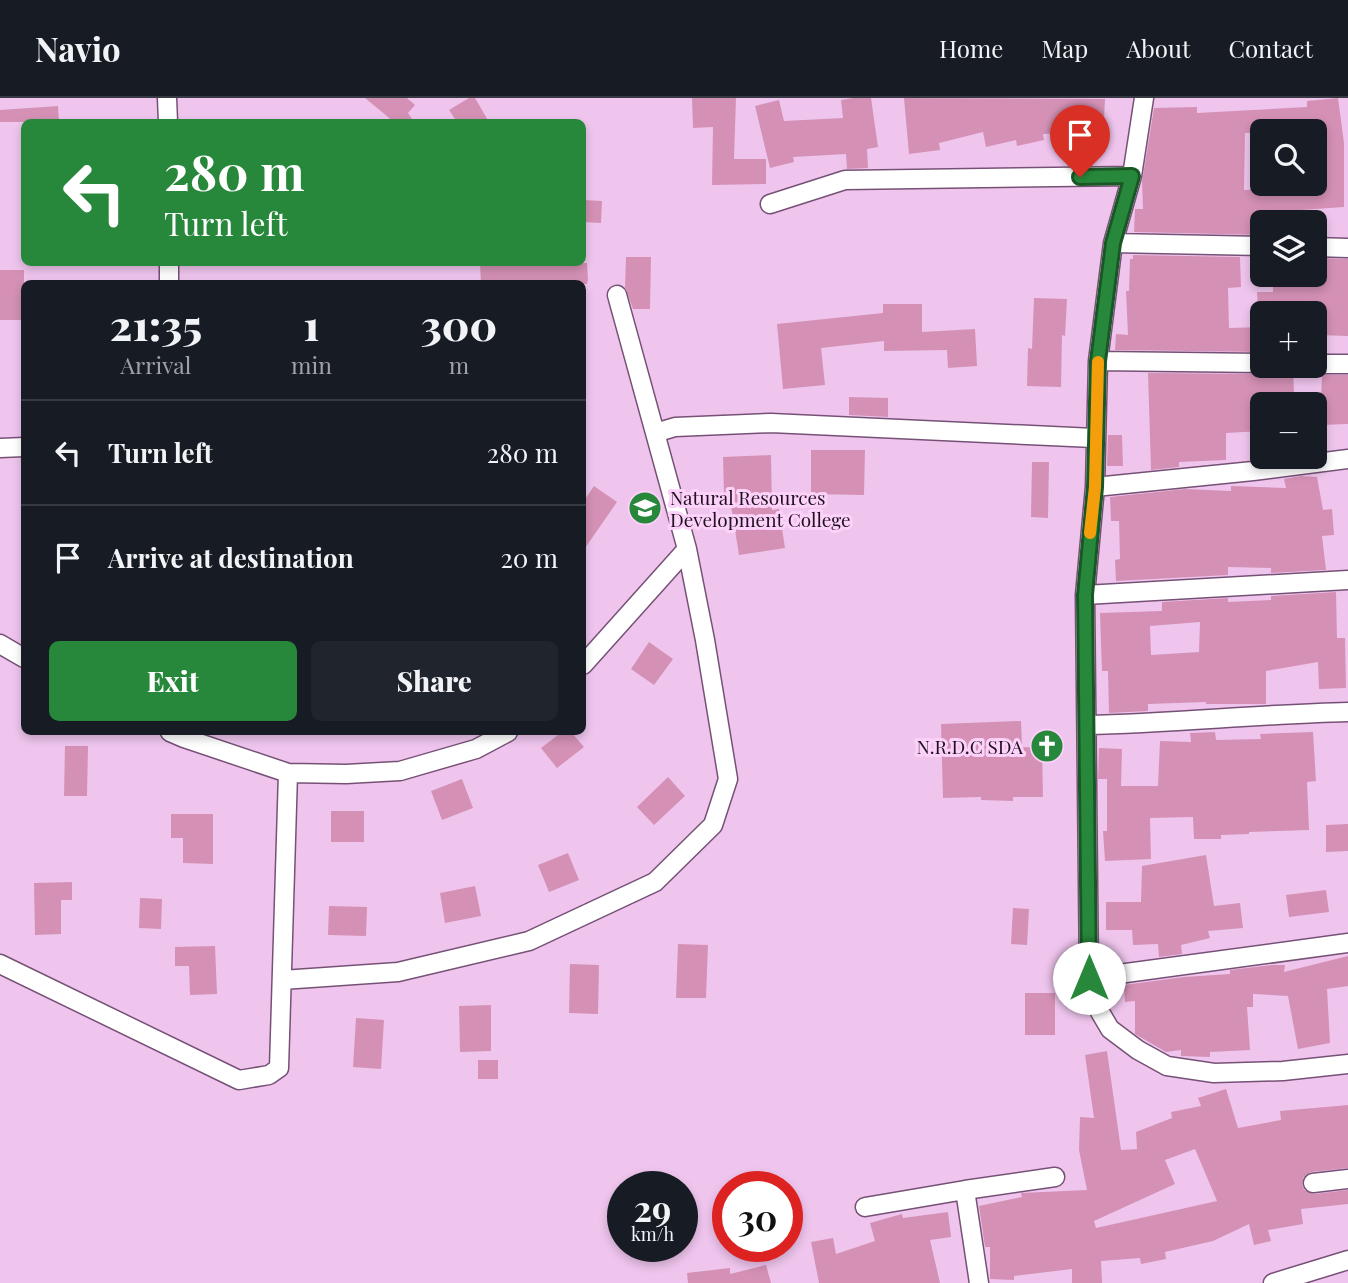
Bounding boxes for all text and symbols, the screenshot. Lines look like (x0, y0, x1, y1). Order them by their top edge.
text: Navio (35, 26, 121, 70)
text: Home (939, 32, 1003, 64)
text: Map (1041, 32, 1088, 64)
text: About (1126, 32, 1190, 64)
text: Contact (1228, 32, 1313, 64)
pin (1050, 105, 1110, 177)
icon: arrive (1061, 116, 1099, 154)
map controls (1250, 119, 1327, 469)
button: search (1250, 119, 1327, 196)
text: 280 m (164, 138, 304, 203)
icon: left (49, 147, 140, 238)
text: Turn left (164, 201, 288, 244)
button: layers (1250, 210, 1327, 287)
text: 21:35 (110, 296, 202, 352)
text: 1 (303, 296, 320, 352)
text: 300 (421, 296, 497, 352)
button: + (1250, 301, 1327, 378)
text: Arrival (121, 349, 191, 380)
text: min (291, 349, 332, 380)
text: m (449, 349, 469, 380)
button: − (1250, 392, 1327, 469)
icon: left (49, 434, 87, 472)
text: Turn left (108, 435, 213, 470)
text: 280 m (487, 435, 558, 470)
place label: Natural Resources Development College (670, 484, 851, 532)
school or university icon: Natural Resources Development College (626, 489, 664, 527)
icon: arrive (49, 539, 87, 577)
text: Arrive at destination (108, 540, 354, 575)
text: 20 m (500, 540, 558, 575)
button: Exit (49, 641, 297, 721)
button: Share (311, 641, 558, 721)
church icon: N.R.D.C SDA (1028, 727, 1066, 765)
place label: N.R.D.C SDA (916, 733, 1024, 759)
position arrow (1052, 941, 1126, 1015)
speed limit sign: 30 (712, 1171, 803, 1262)
text: 29 (634, 1184, 671, 1231)
text: km/h (631, 1222, 674, 1246)

